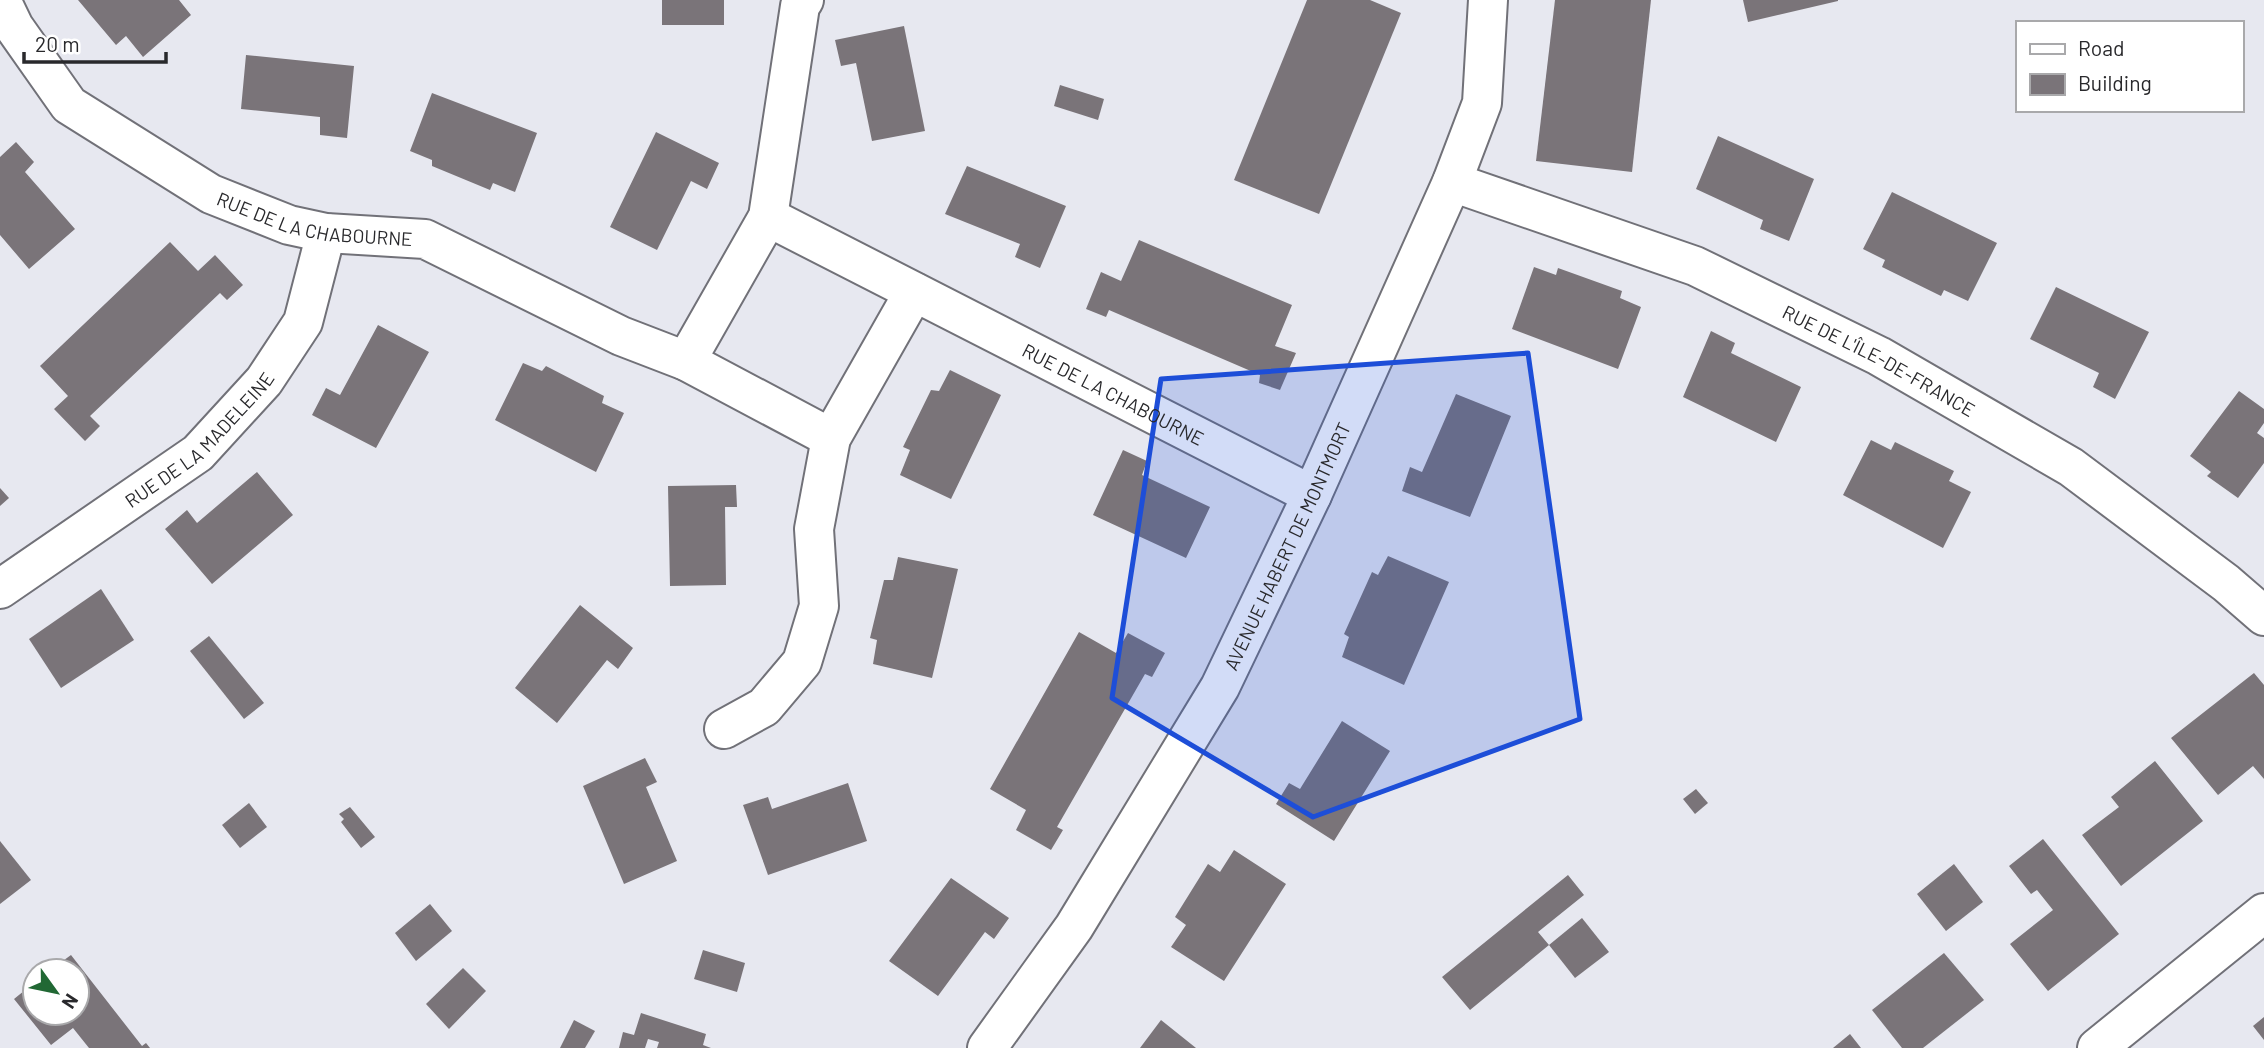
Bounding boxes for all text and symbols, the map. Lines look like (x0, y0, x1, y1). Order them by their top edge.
scale bar (24, 21, 166, 65)
legend (2016, 21, 2243, 112)
text: 20 m (35, 31, 80, 56)
text: Road (2078, 35, 2124, 60)
text: Building (2078, 70, 2152, 95)
street label: RUE DE LA CHABOURNE (214, 186, 413, 250)
street label: RUE DE L'ÎLE-DE-FRANCE (1779, 299, 1980, 421)
street label: RUE DE LA CHABOURNE (1019, 338, 1208, 449)
street label: RUE DE LA MADELEINE (120, 367, 278, 512)
street label: AVENUE HABERT DE MONTMORT (1218, 418, 1355, 674)
north arrow (21, 957, 91, 1027)
text: N (58, 990, 84, 1013)

